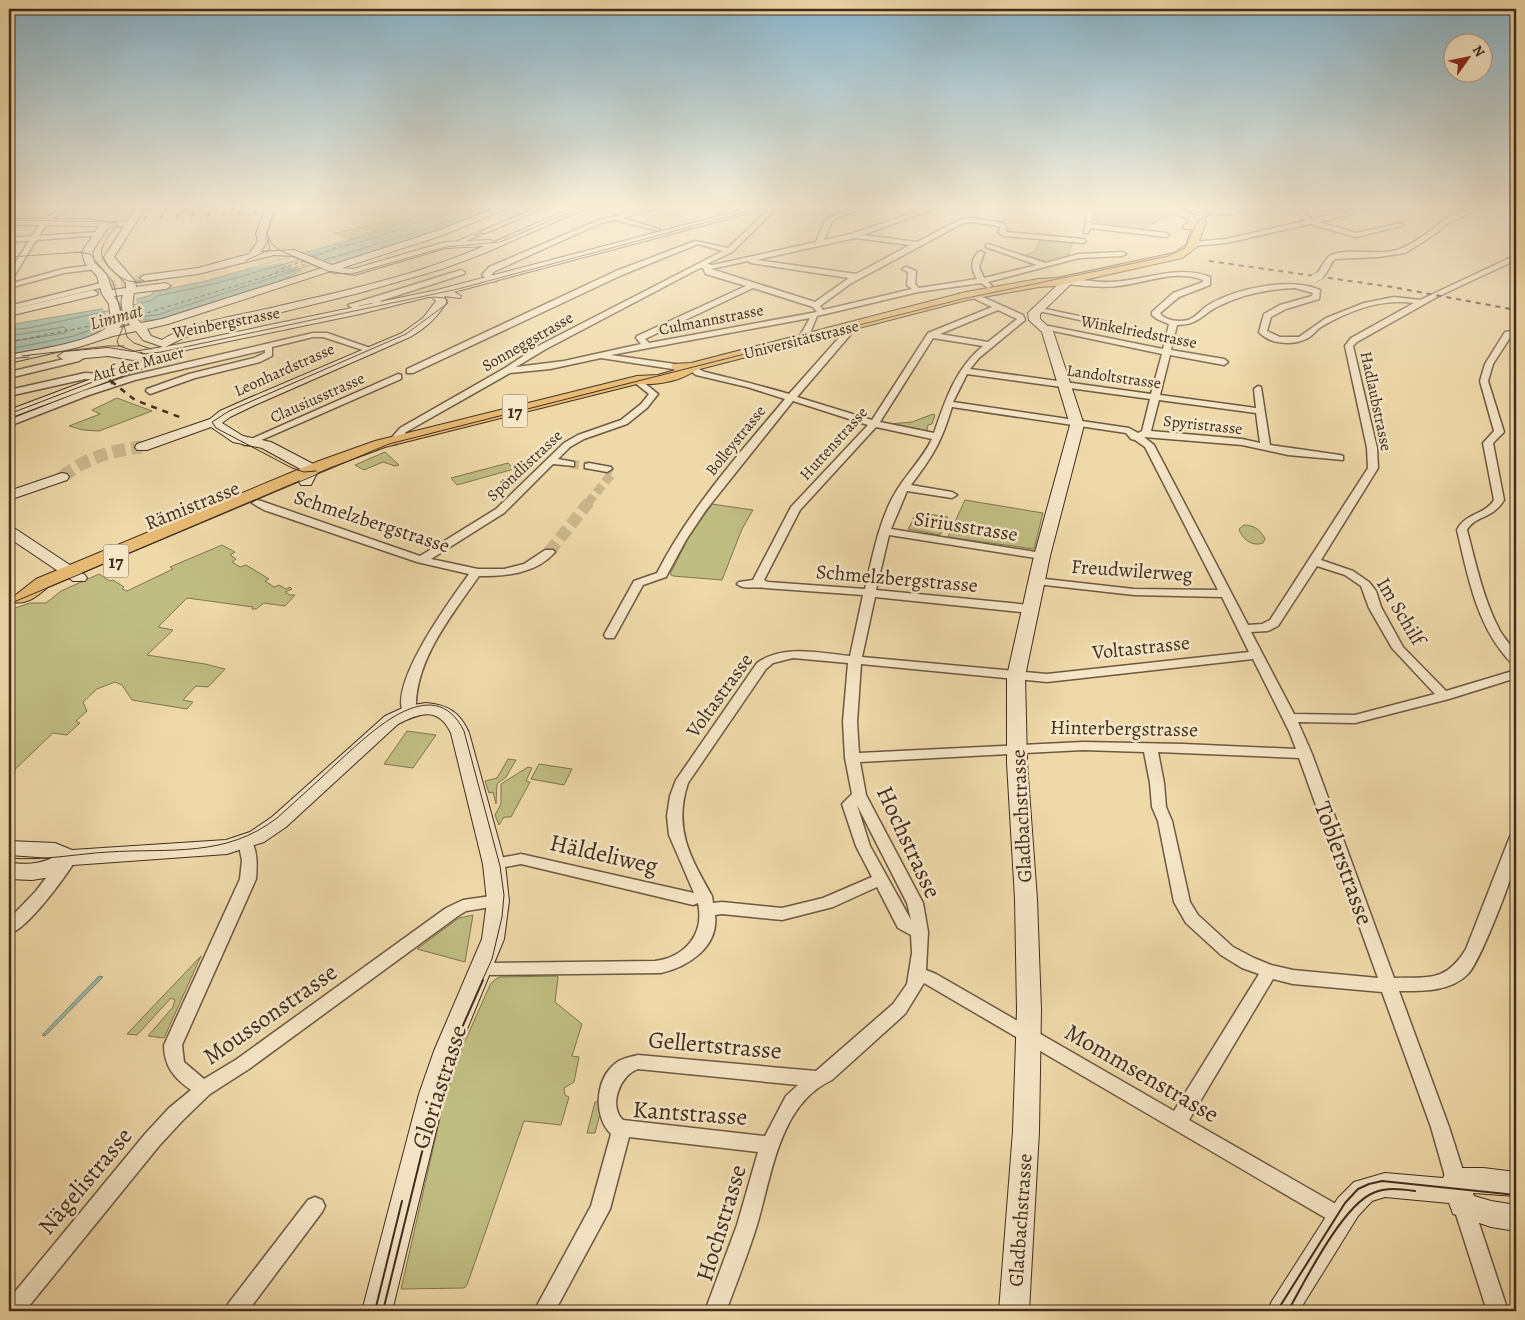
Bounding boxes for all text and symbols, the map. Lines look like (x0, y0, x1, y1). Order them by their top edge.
north arrow (1442, 32, 1492, 82)
text: N (1468, 42, 1489, 61)
water label: Limmat (87, 298, 146, 336)
street label: Culmannstrasse (657, 299, 765, 341)
street label: Weinbergstrasse (170, 302, 282, 344)
street label: Sonneggstrasse (478, 307, 577, 377)
street label: Winkelriedstrasse (1078, 310, 1199, 354)
street label: Universitätstrasse (741, 315, 861, 365)
street label: Leonhardstrasse (231, 338, 338, 402)
street label: Auf der Mauer (89, 341, 186, 387)
street label: Hadlaubstrasse (1355, 349, 1397, 453)
street label: Landoltstrasse (1065, 359, 1163, 395)
street label: Clausiusstrasse (267, 367, 368, 429)
road number: 17 (502, 394, 528, 428)
street label: Bolleystrasse (701, 401, 771, 480)
street label: Huttenstrasse (795, 402, 873, 485)
street label: Spyristrasse (1162, 410, 1244, 440)
street label: Spöndlistrasse (482, 425, 567, 506)
street label: Rämistrasse (141, 474, 244, 537)
street label: Schmelzbergstrasse (290, 484, 453, 559)
street label: Siriusstrasse (912, 505, 1020, 548)
road number: 17 (104, 544, 128, 578)
street label: Freudwilerweg (1070, 553, 1194, 588)
street label: Schmelzbergstrasse (815, 558, 979, 599)
street label: Im Schilf (1370, 573, 1433, 653)
street label: Voltastrasse (1090, 629, 1191, 666)
street label: Voltastrasse (679, 648, 759, 744)
street label: Hinterbergstrasse (1050, 714, 1198, 743)
street label: Gladbachstrasse (1005, 749, 1038, 883)
street label: Hochstrasse (869, 781, 949, 903)
street label: Toblerstrasse (1307, 797, 1381, 929)
street label: Häldeliweg (547, 826, 661, 882)
street label: Moussonstrasse (197, 956, 343, 1072)
street label: Mommsenstrasse (1059, 1016, 1225, 1130)
street label: Gloriastrasse (404, 1021, 474, 1153)
street label: Gellertstrasse (647, 1023, 783, 1067)
street label: Kantstrasse (632, 1093, 748, 1133)
street label: Nägelistrasse (31, 1120, 139, 1242)
street label: Gladbachstrasse (1002, 1153, 1039, 1287)
street label: Hochstrasse (688, 1161, 754, 1285)

